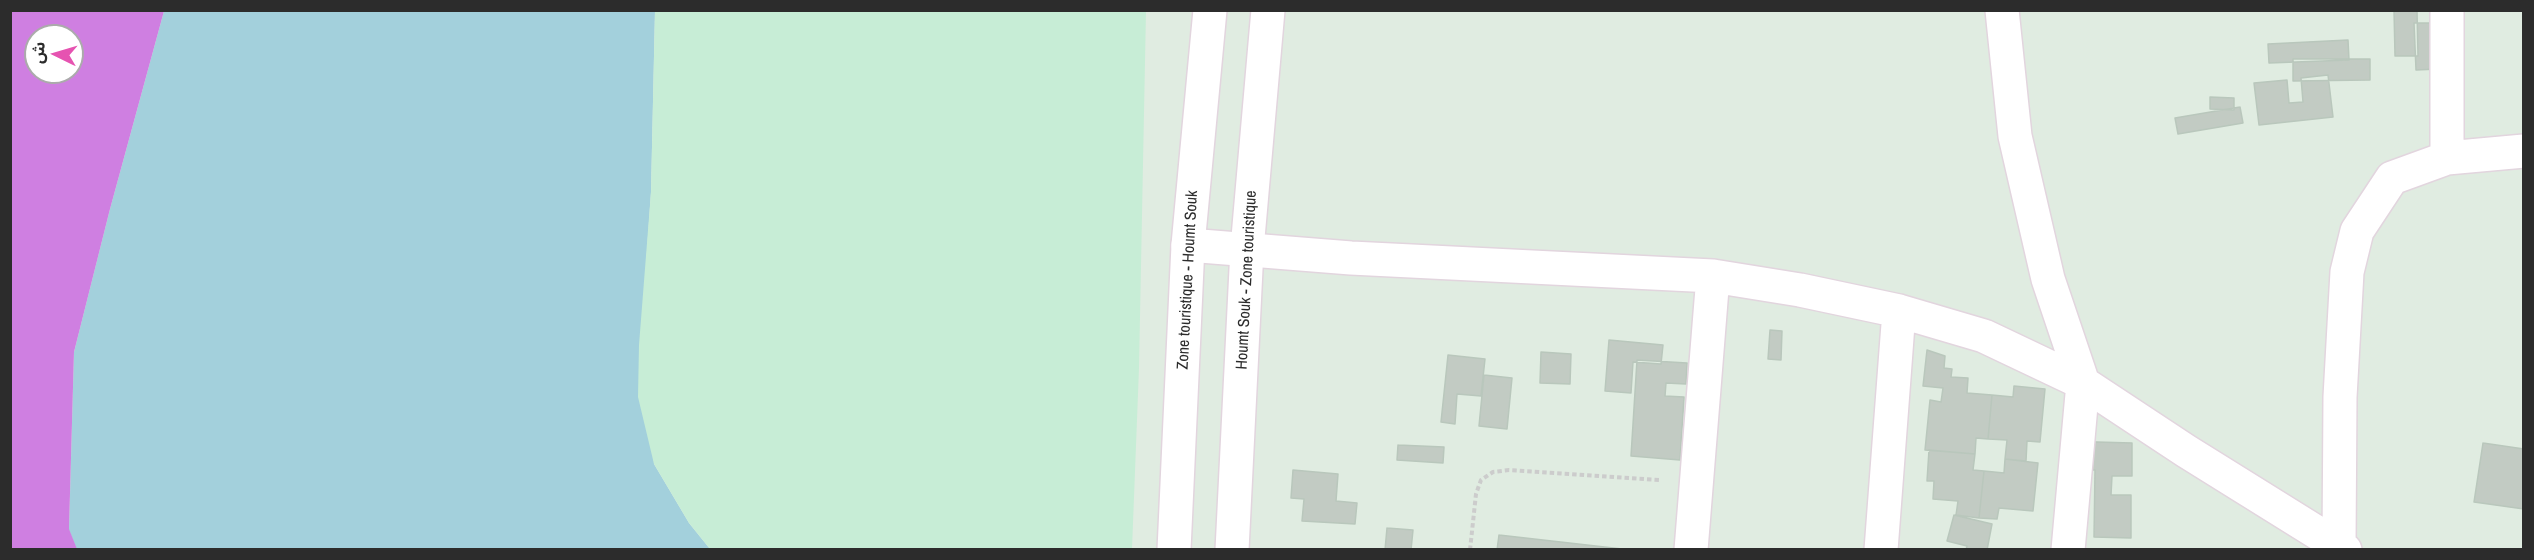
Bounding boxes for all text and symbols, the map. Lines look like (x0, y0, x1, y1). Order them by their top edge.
north arrow (24, 24, 84, 84)
text: ش (26, 41, 50, 64)
street label: Zone touristique - Houmt Souk (1174, 190, 1202, 370)
street label: Houmt Souk - Zone touristique (1233, 190, 1261, 370)

